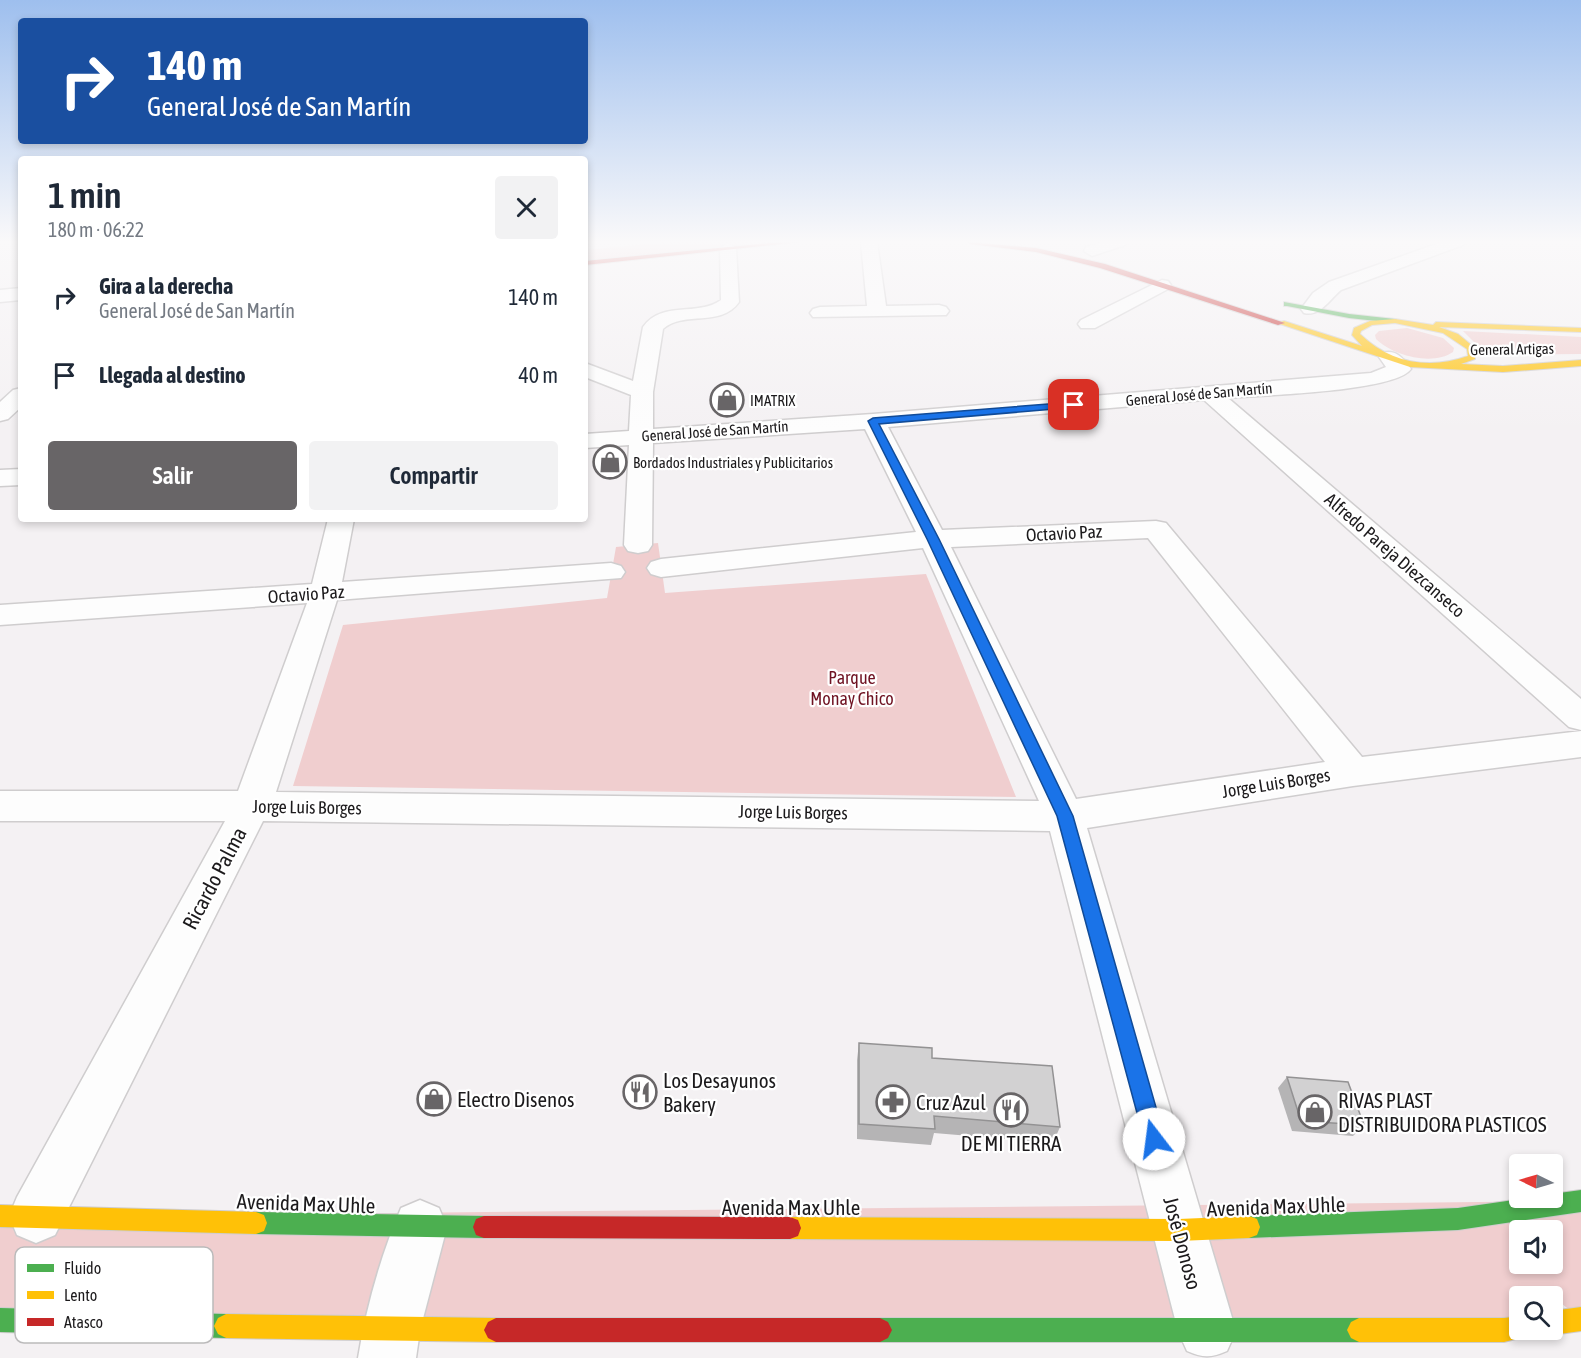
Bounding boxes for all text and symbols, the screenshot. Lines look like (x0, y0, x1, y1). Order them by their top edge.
text: 140 m (147, 41, 242, 89)
icon: right (48, 42, 126, 120)
text: General José de San Martín (147, 91, 411, 122)
text: 1 min (48, 174, 122, 216)
button: close (495, 176, 558, 239)
text: 180 m · 06:22 (48, 218, 144, 241)
text: Gira a la derecha (99, 273, 233, 299)
icon: right (48, 281, 81, 314)
text: 140 m (508, 284, 558, 310)
text: General José de San Martín (99, 299, 295, 322)
street label: General Artigas (1470, 340, 1554, 358)
icon: arrive (48, 359, 81, 392)
text: Llegada al destino (99, 362, 246, 388)
text: 40 m (518, 362, 558, 388)
pin (1048, 379, 1099, 430)
street label: General José de San Martín (1125, 379, 1273, 409)
shop icon: IMATRIX (709, 382, 745, 418)
icon: arrive (1057, 388, 1090, 421)
place label: IMATRIX (750, 392, 796, 409)
street label: General José de San Martín (641, 417, 789, 445)
button: Salir (48, 441, 297, 510)
button: Compartir (309, 441, 558, 510)
shop icon: Bordados Industriales y Publicitarios (592, 444, 628, 480)
place label: Bordados Industriales y Publicitarios (633, 454, 833, 471)
street label: Alfredo Pareja Diezcanseco (1321, 488, 1469, 622)
street label: Octavio Paz (1025, 520, 1103, 545)
street label: Octavio Paz (267, 581, 345, 607)
park label: Parque Monay Chico (810, 667, 894, 709)
street label: Jorge Luis Borges (1220, 764, 1332, 802)
street label: Jorge Luis Borges (252, 796, 362, 818)
street label: Jorge Luis Borges (738, 801, 848, 823)
street label: Ricardo Palma (177, 823, 251, 933)
place label: Los Desayunos Bakery (663, 1068, 776, 1116)
restaurant icon: Los Desayunos Bakery (622, 1074, 658, 1110)
shop icon: Electro Disenos (416, 1081, 452, 1117)
pharmacy icon: Cruz Azul (875, 1084, 911, 1120)
place label: Electro Disenos (457, 1087, 575, 1111)
place label: RIVAS PLAST DISTRIBUIDORA PLASTICOS (1338, 1088, 1547, 1136)
place label: Cruz Azul (916, 1090, 986, 1114)
restaurant icon: DE MI TIERRA (993, 1092, 1029, 1128)
shop icon: RIVAS PLAST DISTRIBUIDORA PLASTICOS (1297, 1094, 1333, 1130)
position arrow (1122, 1107, 1186, 1171)
place label: DE MI TIERRA (961, 1131, 1062, 1155)
north arrow (1509, 1154, 1563, 1208)
map controls (1509, 1154, 1563, 1340)
street label: Avenida Max Uhle (236, 1189, 376, 1217)
street label: Avenida Max Uhle (1206, 1192, 1346, 1220)
street label: José Donoso (1159, 1194, 1207, 1292)
street label: Avenida Max Uhle (722, 1195, 860, 1219)
button: sound (1509, 1220, 1563, 1274)
legend (15, 1247, 213, 1343)
text: Fluido (64, 1259, 101, 1277)
text: Lento (64, 1286, 97, 1304)
button: search (1509, 1286, 1563, 1340)
text: Atasco (64, 1313, 103, 1331)

